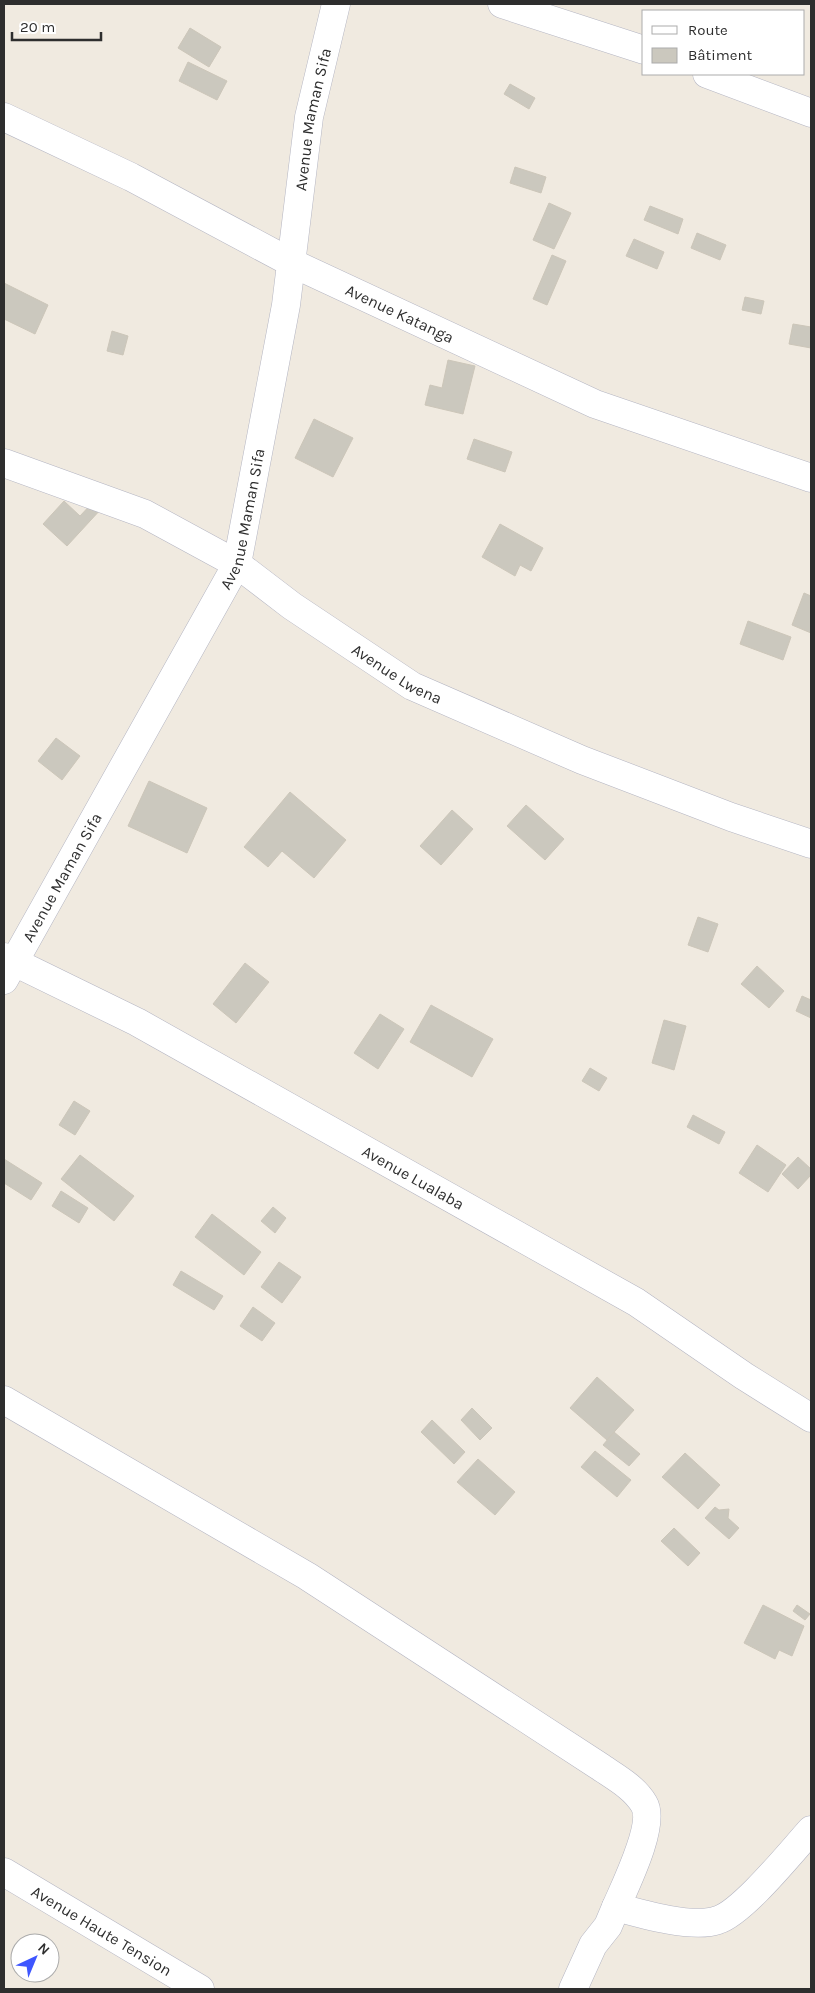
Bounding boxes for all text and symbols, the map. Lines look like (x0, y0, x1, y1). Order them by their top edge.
scale bar (12, 10, 101, 42)
legend (642, 10, 805, 75)
text: 20 m (20, 18, 55, 36)
text: Route (688, 21, 728, 39)
street label: Avenue Maman Sifa (291, 46, 335, 192)
text: Bâtiment (688, 46, 752, 64)
street label: Avenue Katanga (342, 280, 457, 347)
street label: Avenue Maman Sifa (216, 447, 269, 593)
street label: Avenue Lwena (348, 640, 445, 708)
street label: Avenue Maman Sifa (18, 809, 106, 945)
street label: Avenue Lualaba (359, 1141, 468, 1214)
street label: Avenue Haute Tension (28, 1882, 175, 1980)
north arrow (10, 1933, 60, 1983)
text: N (34, 1939, 53, 1959)

